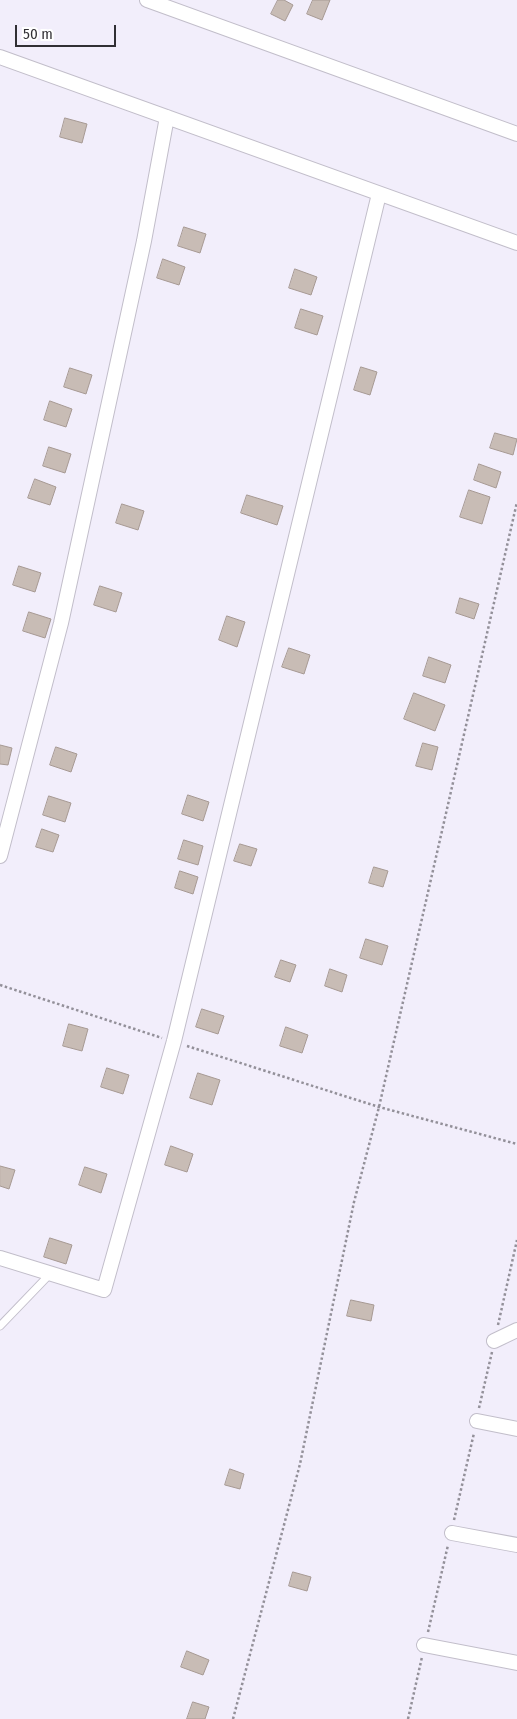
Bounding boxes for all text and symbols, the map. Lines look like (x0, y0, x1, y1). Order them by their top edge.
scale bar (18, 15, 119, 47)
text: 50 m (23, 25, 53, 43)

